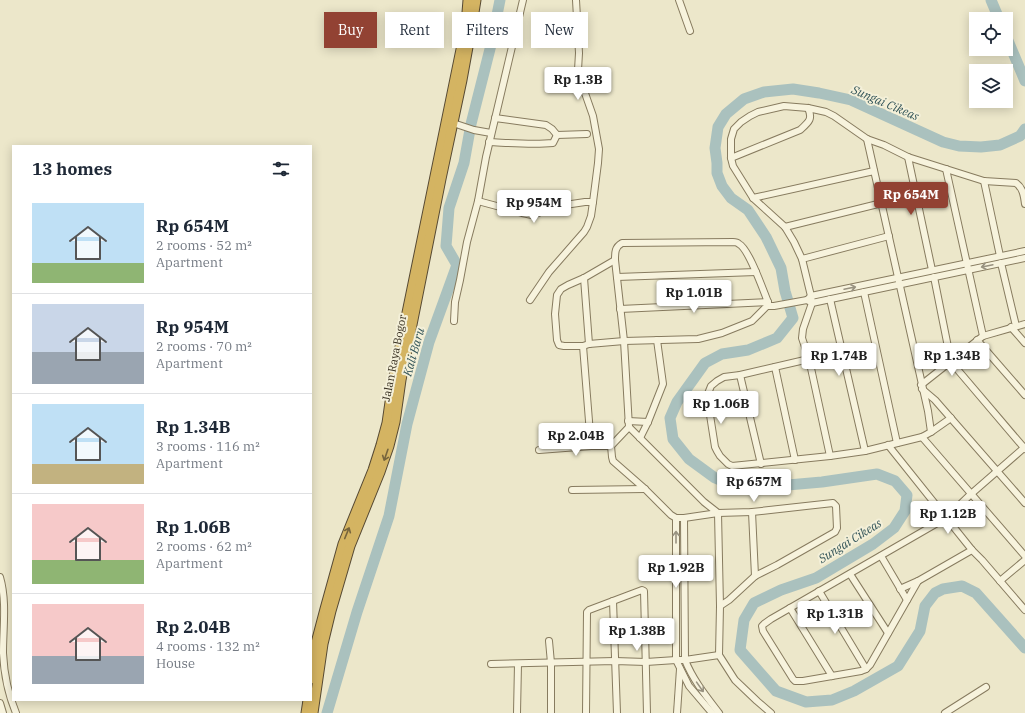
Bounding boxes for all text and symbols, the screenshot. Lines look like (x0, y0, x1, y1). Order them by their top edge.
chip: Buy (324, 12, 377, 48)
chip: Rent (385, 12, 444, 48)
chip: Filters (452, 12, 523, 48)
chip: New (531, 12, 588, 48)
map controls (969, 12, 1013, 108)
button: locate (969, 12, 1013, 56)
button: layers (969, 64, 1013, 108)
pin: Rp 1.3B (541, 67, 615, 101)
text: Rp 1.3B (553, 71, 603, 88)
water label: Sungai Cikeas (848, 81, 922, 124)
text: 13 homes (32, 158, 112, 180)
icon: filters (270, 158, 292, 180)
pin: Rp 654M (874, 182, 948, 216)
text: Rp 654M (883, 186, 939, 203)
pin: Rp 954M (497, 190, 571, 224)
text: Rp 954M (506, 194, 562, 211)
text: Rp 654M (156, 215, 229, 237)
icon: home (64, 219, 112, 267)
text: 2 rooms · 52 m² (156, 237, 252, 254)
text: Apartment (156, 254, 223, 271)
one-way arrow (981, 263, 994, 271)
pin: Rp 1.01B (653, 280, 735, 314)
text: Rp 1.01B (665, 284, 723, 301)
one-way arrow (843, 284, 856, 292)
street label: Jalan Raya Bogor (379, 313, 409, 403)
text: Rp 954M (156, 316, 229, 338)
icon: home (64, 320, 112, 368)
water label: Kali Baru (399, 326, 428, 379)
text: 2 rooms · 70 m² (156, 338, 252, 355)
pin: Rp 1.74B (798, 343, 880, 377)
pin: Rp 1.34B (911, 343, 993, 377)
text: Rp 1.74B (810, 347, 868, 364)
text: Rp 1.34B (923, 347, 981, 364)
text: Apartment (156, 355, 223, 372)
pin: Rp 1.06B (680, 391, 762, 425)
text: Rp 1.06B (692, 395, 750, 412)
text: Rp 1.34B (156, 416, 231, 438)
icon: home (64, 420, 112, 468)
pin: Rp 2.04B (535, 423, 617, 457)
text: Rp 2.04B (547, 427, 605, 444)
text: 3 rooms · 116 m² (156, 438, 260, 455)
one-way arrow (382, 448, 389, 461)
text: Apartment (156, 455, 223, 472)
pin: Rp 657M (717, 469, 791, 503)
text: Rp 657M (726, 473, 782, 490)
pin: Rp 1.12B (907, 501, 989, 535)
text: Rp 1.12B (919, 505, 977, 522)
water label: Sungai Cikeas (814, 515, 885, 566)
text: Rp 1.06B (156, 516, 231, 538)
icon: home (64, 520, 112, 568)
one-way arrow (344, 528, 352, 540)
one-way arrow (672, 531, 680, 544)
text: 2 rooms · 62 m² (156, 538, 252, 555)
text: Apartment (156, 555, 223, 572)
pin: Rp 1.92B (635, 555, 717, 589)
text: Rp 1.92B (647, 559, 705, 576)
pin: Rp 1.31B (794, 601, 876, 635)
text: Rp 1.31B (806, 605, 864, 622)
text: Rp 2.04B (156, 616, 231, 638)
pin: Rp 1.38B (596, 618, 678, 652)
icon: home (64, 620, 112, 668)
text: Rp 1.38B (608, 622, 666, 639)
text: 4 rooms · 132 m² (156, 638, 260, 655)
text: House (156, 655, 195, 672)
one-way arrow (696, 682, 704, 693)

